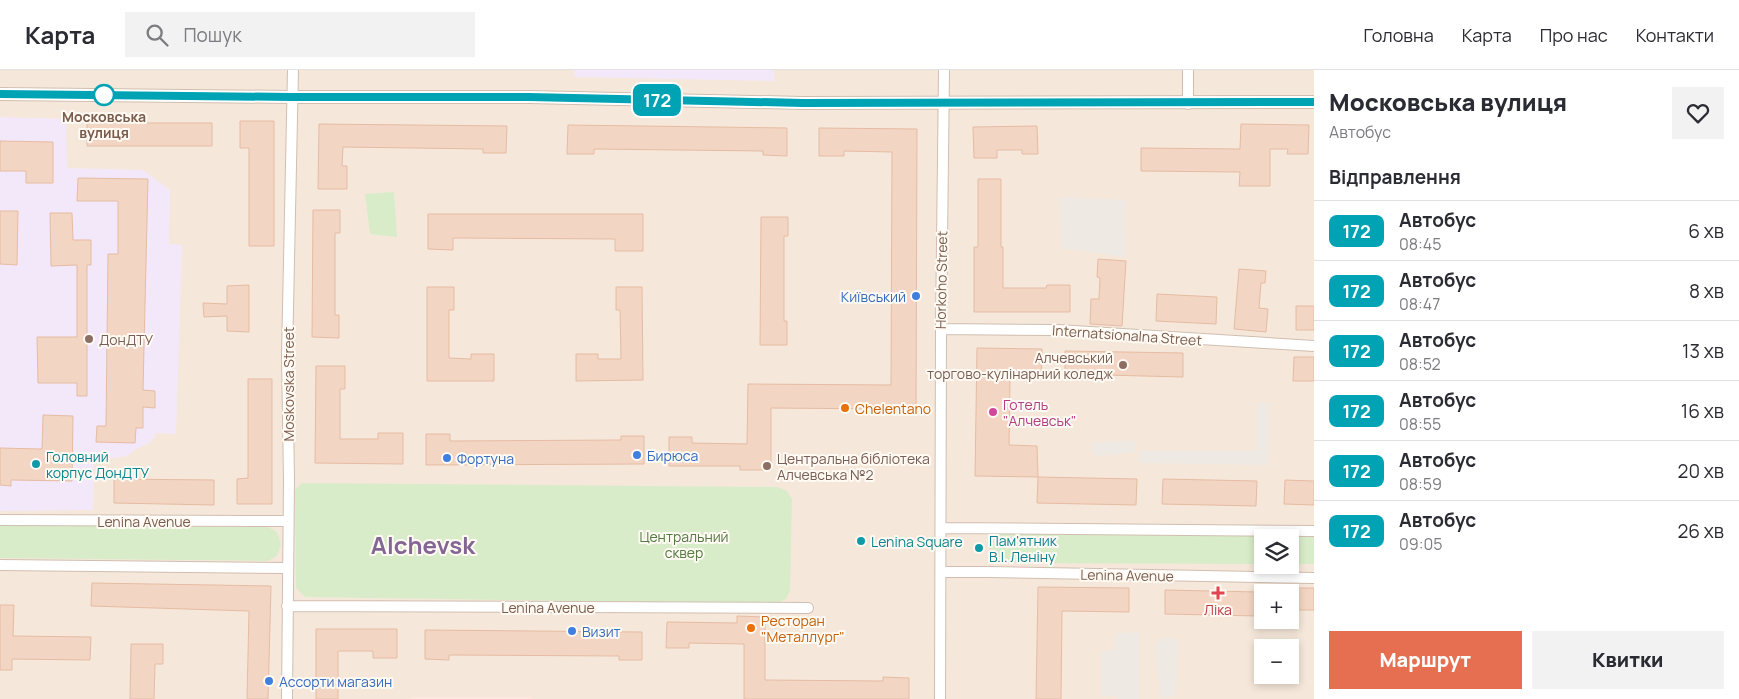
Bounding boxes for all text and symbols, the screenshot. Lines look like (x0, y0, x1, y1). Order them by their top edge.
search box (125, 12, 475, 57)
text: Карта (25, 18, 95, 51)
icon: search (143, 21, 171, 49)
text: Пошук (183, 22, 242, 48)
text: Головна (1364, 23, 1434, 47)
text: Карта (1462, 23, 1512, 47)
text: Про нас (1540, 23, 1608, 47)
text: Контакти (1636, 23, 1714, 47)
marker: Московська вулиця (93, 84, 115, 106)
line badge: 172 (628, 84, 686, 116)
text: Московська вулиця (1329, 85, 1567, 118)
button: heart (1672, 87, 1724, 139)
text: 172 (643, 88, 671, 112)
place label: Московська вулиця (62, 107, 146, 142)
text: Автобус (1329, 121, 1391, 143)
text: Відправлення (1329, 164, 1461, 190)
text: Автобус (1399, 207, 1476, 233)
text: 6 хв (1688, 218, 1724, 244)
text: 172 (1342, 219, 1371, 243)
street label: Horkoho Street (931, 230, 951, 329)
text: 08:45 (1399, 233, 1442, 255)
text: Автобус (1399, 267, 1476, 293)
text: 8 хв (1689, 278, 1724, 304)
text: 172 (1342, 279, 1371, 303)
place label: Київський (841, 287, 906, 306)
marker: Київський (910, 290, 922, 302)
text: 08:47 (1399, 293, 1440, 315)
street label: Internatsionalna Street (1051, 320, 1203, 350)
street label: Moskovska Street (279, 326, 298, 441)
text: Автобус (1399, 327, 1476, 353)
place label: ДонДТУ (99, 330, 154, 349)
marker: ДонДТУ (83, 333, 95, 345)
text: 13 хв (1682, 338, 1724, 364)
text: 172 (1342, 339, 1371, 363)
place label: Алчевський торгово-кулінарний коледж (927, 348, 1113, 383)
text: 08:52 (1399, 353, 1441, 375)
marker: Алчевський торгово-кулінарний коледж (1117, 359, 1129, 371)
text: Автобус (1399, 387, 1476, 413)
place label: Готель "Алчевськ" (1003, 395, 1076, 430)
text: 16 хв (1681, 398, 1724, 424)
place label: Chelentano (855, 399, 931, 418)
text: 172 (1342, 399, 1371, 423)
marker: Chelentano (839, 402, 851, 414)
marker: Готель "Алчевськ" (987, 406, 999, 418)
text: 08:55 (1399, 413, 1441, 435)
place label: Бирюса (647, 446, 698, 465)
place label: Головний корпус ДонДТУ (46, 447, 150, 482)
text: Автобус (1399, 447, 1476, 473)
place label: Фортуна (457, 449, 514, 468)
marker: Бирюса (631, 449, 643, 461)
place label: Центральна бібліотека Алчевська №2 (777, 449, 930, 484)
marker: Фортуна (441, 452, 453, 464)
marker: Головний корпус ДонДТУ (30, 458, 42, 470)
text: 20 хв (1678, 458, 1724, 484)
text: 172 (1342, 459, 1371, 483)
marker: Центральна бібліотека Алчевська №2 (761, 460, 773, 472)
text: 08:59 (1399, 473, 1442, 495)
text: Автобус (1399, 507, 1476, 533)
street label: Lenina Avenue (97, 512, 191, 531)
text: 26 хв (1677, 518, 1724, 544)
text: 172 (1342, 519, 1371, 543)
park label: Центральний сквер (639, 527, 729, 562)
district label: Alchevsk (371, 528, 476, 561)
map controls (1254, 529, 1299, 684)
button: layers (1254, 529, 1299, 574)
place label: Пам'ятник В.I. Ленiну (989, 531, 1058, 566)
place label: Lenina Square (871, 532, 963, 551)
text: 09:05 (1399, 533, 1442, 555)
marker: Lenina Square (855, 535, 867, 547)
marker: Пам'ятник В.I. Ленiну (973, 542, 985, 554)
street label: Lenina Avenue (1080, 565, 1174, 585)
button: + (1254, 584, 1299, 629)
marker: Ліка (1212, 587, 1224, 599)
street label: Lenina Avenue (501, 598, 595, 617)
place label: Ліка (1204, 600, 1232, 619)
place label: Ресторан "Металлург" (761, 611, 845, 646)
place label: Визит (582, 622, 621, 641)
marker: Ресторан "Металлург" (745, 622, 757, 634)
marker: Визит (566, 625, 578, 637)
button: Маршрут (1329, 631, 1522, 689)
button: Квитки (1532, 631, 1724, 689)
button: − (1254, 639, 1299, 684)
place label: Ассорти магазин (279, 672, 392, 691)
marker: Ассорти магазин (263, 675, 275, 687)

